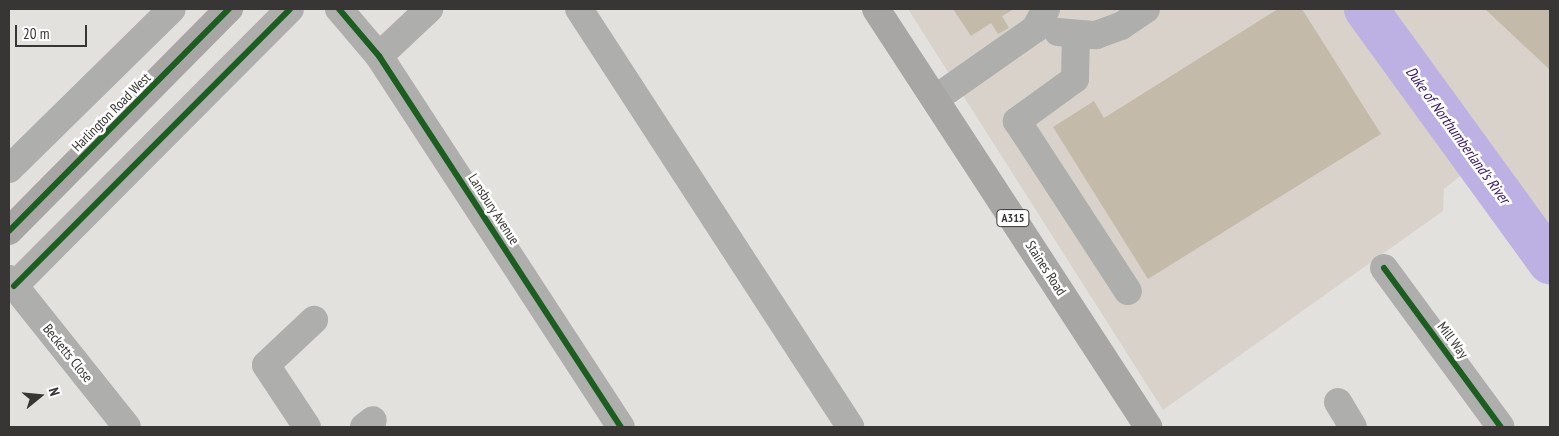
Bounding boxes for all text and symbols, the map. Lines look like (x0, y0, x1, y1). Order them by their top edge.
scale bar (18, 15, 90, 47)
text: 20 m (23, 24, 49, 43)
water label: Duke of Northumberland's River (1402, 63, 1514, 207)
street label: Harlington Road West (68, 69, 154, 155)
street label: Lansbury Avenue (465, 170, 523, 248)
road number: A315 (996, 208, 1030, 228)
street label: Staines Road (1022, 237, 1070, 299)
street label: Mill Way (1434, 318, 1472, 362)
street label: Becketts Close (39, 321, 97, 385)
north arrow (15, 371, 65, 421)
text: N (45, 385, 64, 398)

